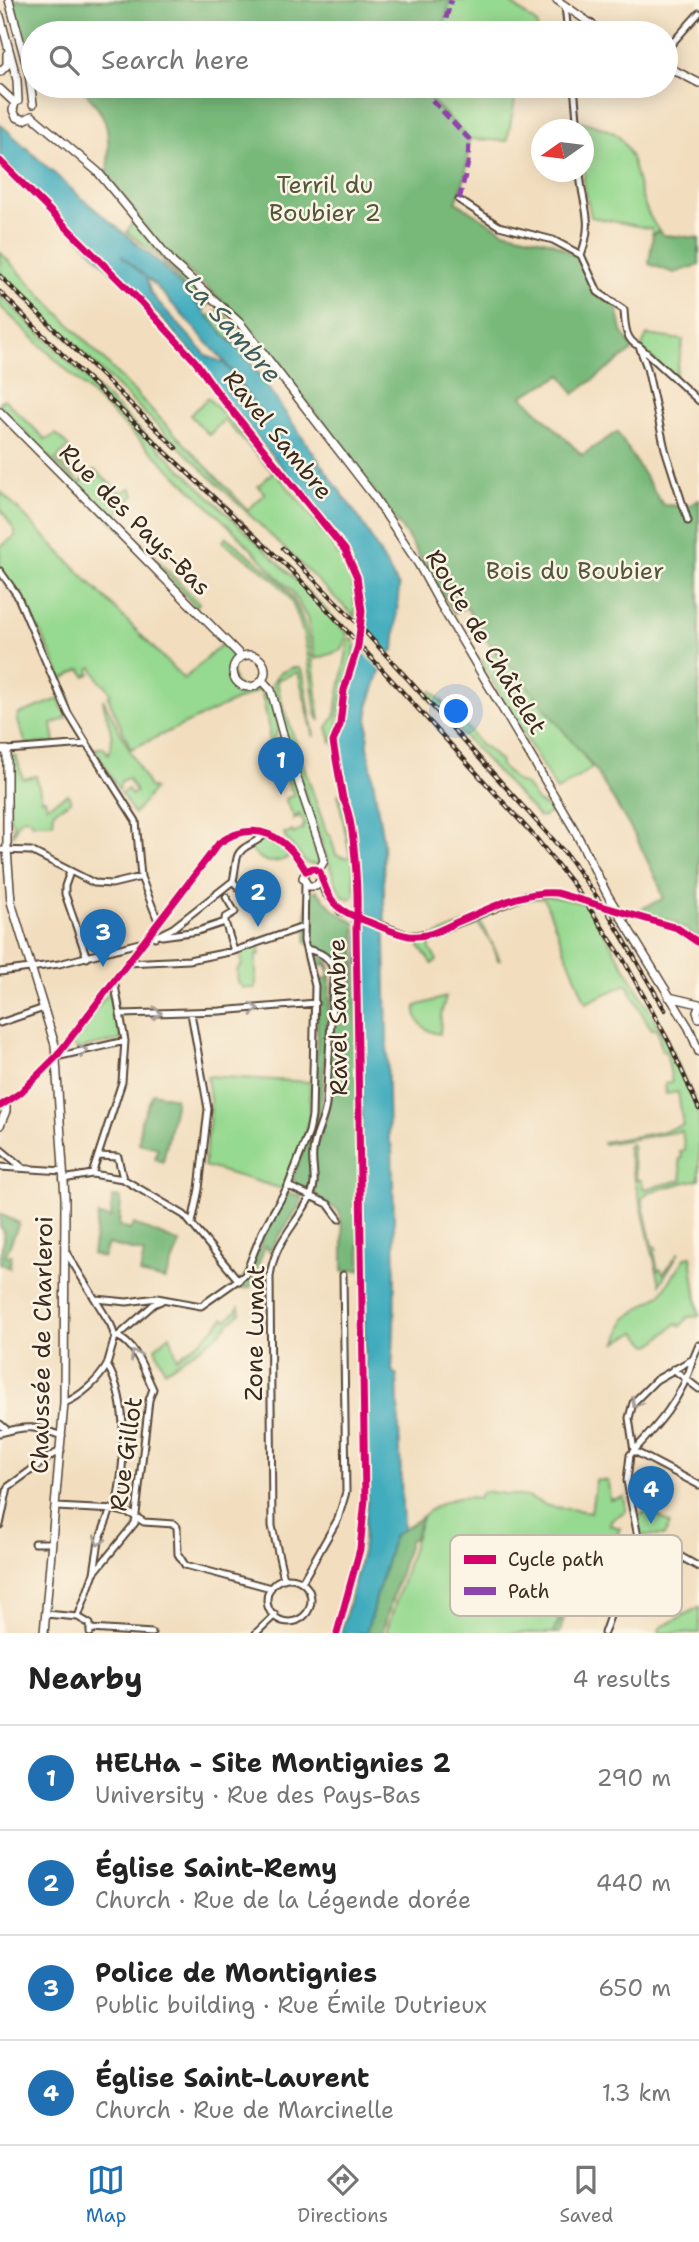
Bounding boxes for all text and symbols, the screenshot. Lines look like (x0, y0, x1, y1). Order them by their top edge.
search box (21, 21, 678, 98)
icon: search (45, 41, 83, 79)
text: Search here (101, 42, 250, 77)
north arrow (531, 119, 594, 182)
park label: Terril du Boubier 2 (269, 169, 381, 229)
water label: La Sambre (177, 267, 290, 390)
street label: Ravel Sambre (216, 364, 340, 506)
street label: Rue des Pays-Bas (52, 437, 218, 603)
street label: Route de Châtelet (418, 544, 554, 740)
park label: Bois du Boubier (486, 555, 664, 587)
your location (439, 694, 473, 728)
pin: 1 (258, 737, 304, 795)
pin: 2 (235, 869, 281, 927)
pin: 3 (80, 909, 126, 967)
street label: Ravel Sambre (321, 938, 355, 1096)
one-way arrow (248, 1002, 259, 1017)
one-way arrow (152, 1005, 162, 1021)
one-way arrow (77, 1044, 89, 1059)
street label: Chaussée de Charleroi (24, 1216, 60, 1474)
street label: Zone Lumat (238, 1265, 272, 1401)
one-way arrow (130, 1349, 143, 1362)
street label: Rue Gillot (102, 1395, 150, 1513)
one-way arrow (631, 1395, 644, 1408)
pin: 4 (628, 1466, 674, 1524)
one-way arrow (93, 1534, 108, 1546)
legend (450, 1535, 682, 1616)
text: Cycle path (508, 1547, 604, 1572)
text: Path (508, 1579, 550, 1604)
text: Nearby (28, 1658, 143, 1699)
text: 4 results (572, 1664, 671, 1694)
text: HELHa - Site Montignies 2 (95, 1745, 451, 1780)
text: 1 (46, 1763, 56, 1793)
text: 290 m (597, 1763, 671, 1793)
text: University · Rue des Pays-Bas (95, 1780, 421, 1810)
text: Église Saint-Remy (95, 1850, 337, 1885)
text: 2 (43, 1868, 59, 1898)
text: 440 m (596, 1868, 671, 1898)
text: Church · Rue de la Légende dorée (95, 1885, 471, 1915)
text: Police de Montignies (95, 1955, 377, 1990)
text: 3 (43, 1973, 59, 2003)
text: 650 m (598, 1973, 671, 2003)
text: Public building · Rue Émile Dutrieux (95, 1990, 487, 2020)
text: Église Saint-Laurent (95, 2060, 370, 2095)
text: 4 (43, 2078, 59, 2108)
text: 1.3 km (602, 2078, 671, 2108)
text: Church · Rue de Marcinelle (95, 2095, 394, 2125)
tab: Map (86, 2161, 126, 2228)
tab: Directions (298, 2161, 388, 2228)
tab: Saved (559, 2161, 613, 2228)

